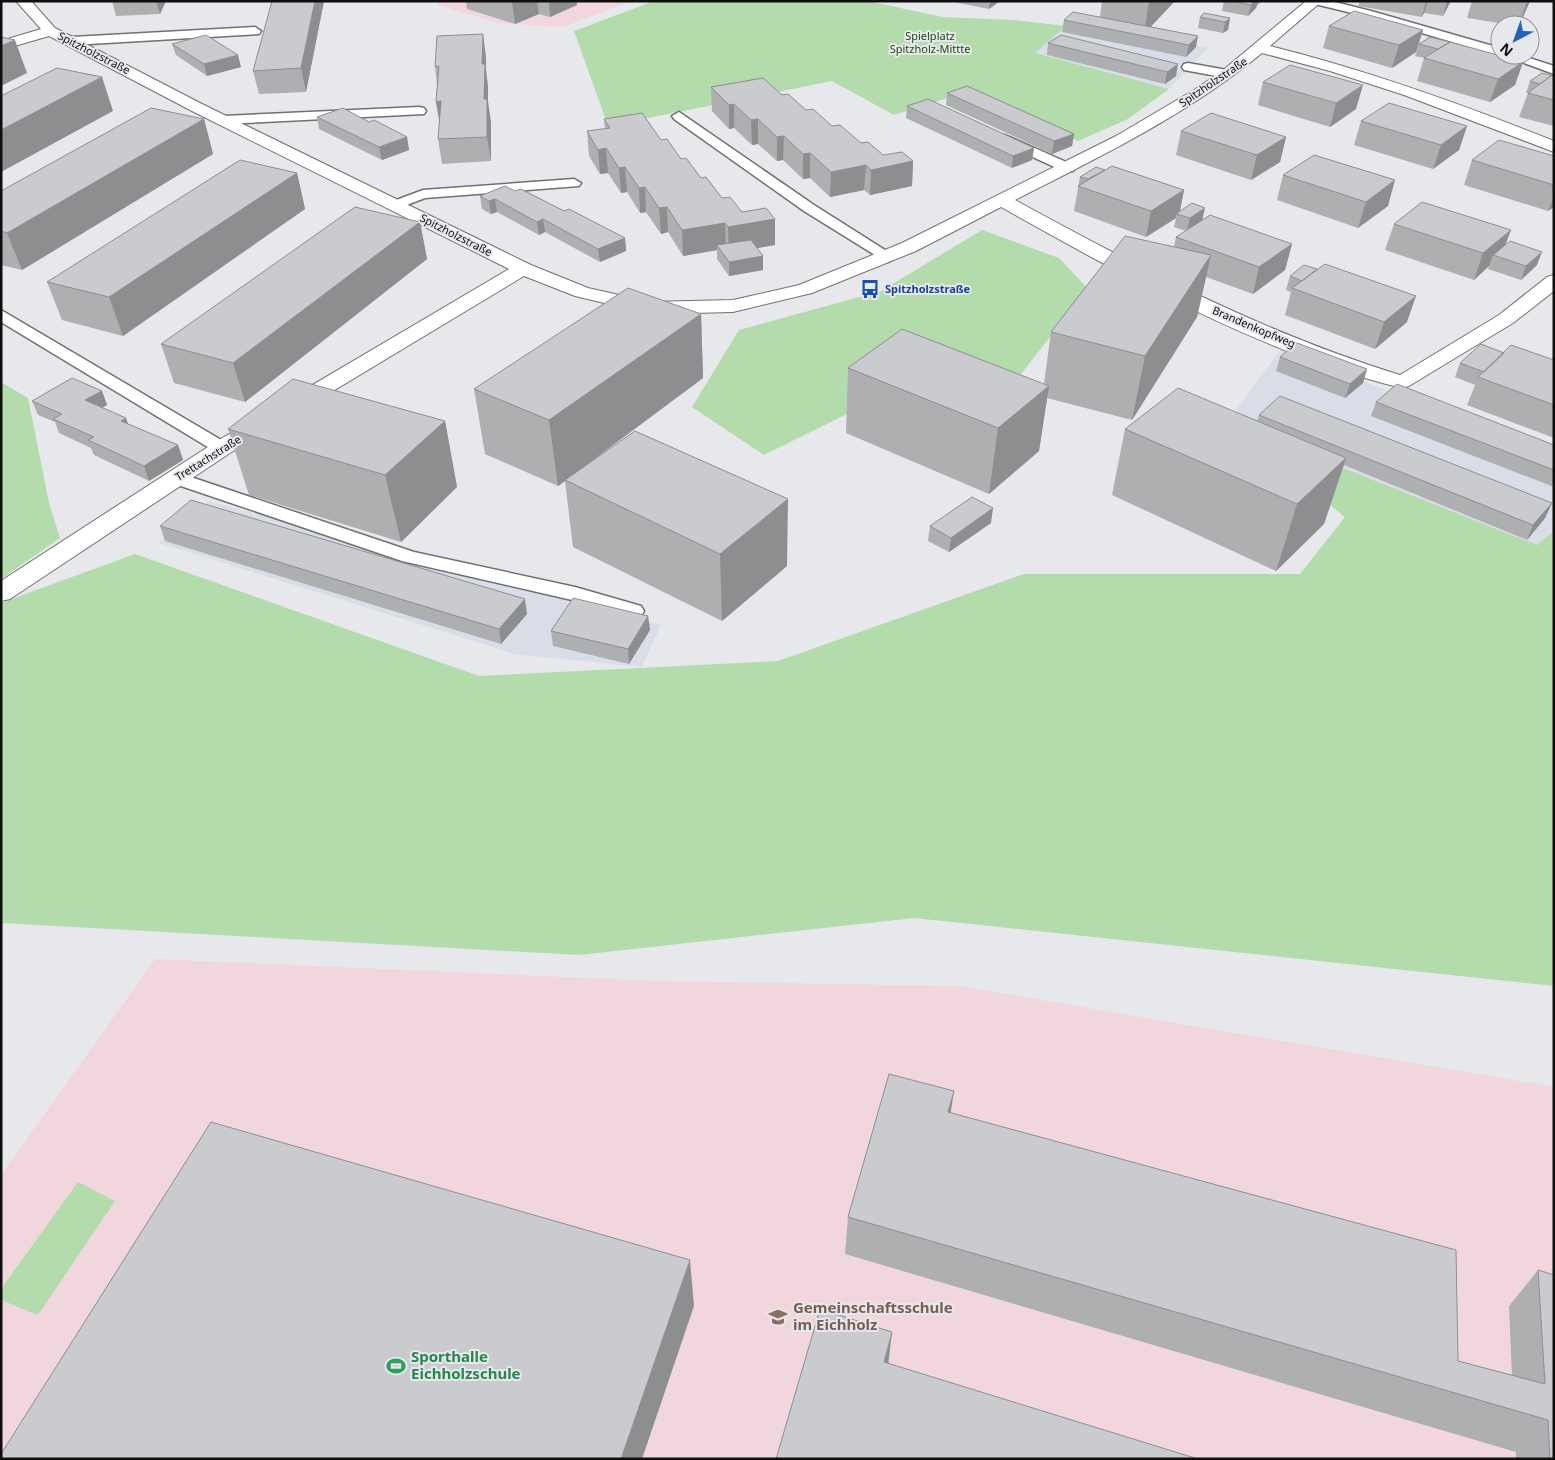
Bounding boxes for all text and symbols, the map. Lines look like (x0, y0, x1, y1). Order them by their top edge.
north arrow (1490, 15, 1540, 65)
street label: Spitzholzstraße (56, 28, 133, 77)
park label: Spielplatz Spitzholz-Mittte (890, 28, 970, 56)
text: N (1496, 39, 1517, 61)
street label: Spitzholzstraße (1176, 53, 1250, 110)
street label: Spitzholzstraße (418, 210, 495, 259)
bus stop icon: Spitzholzstraße (859, 278, 881, 300)
place label: Spitzholzstraße (885, 281, 971, 296)
street label: Brandenkopfweg (1210, 302, 1298, 351)
street label: Trettachstraße (172, 431, 244, 484)
place label: Gemeinschaftsschule im Eichholz (793, 1297, 953, 1334)
school or university icon: Gemeinschaftsschule im Eichholz (767, 1306, 789, 1328)
place label: Sporthalle Eichholzschule (411, 1346, 521, 1383)
sports icon: Sporthalle Eichholzschule (385, 1355, 407, 1377)

